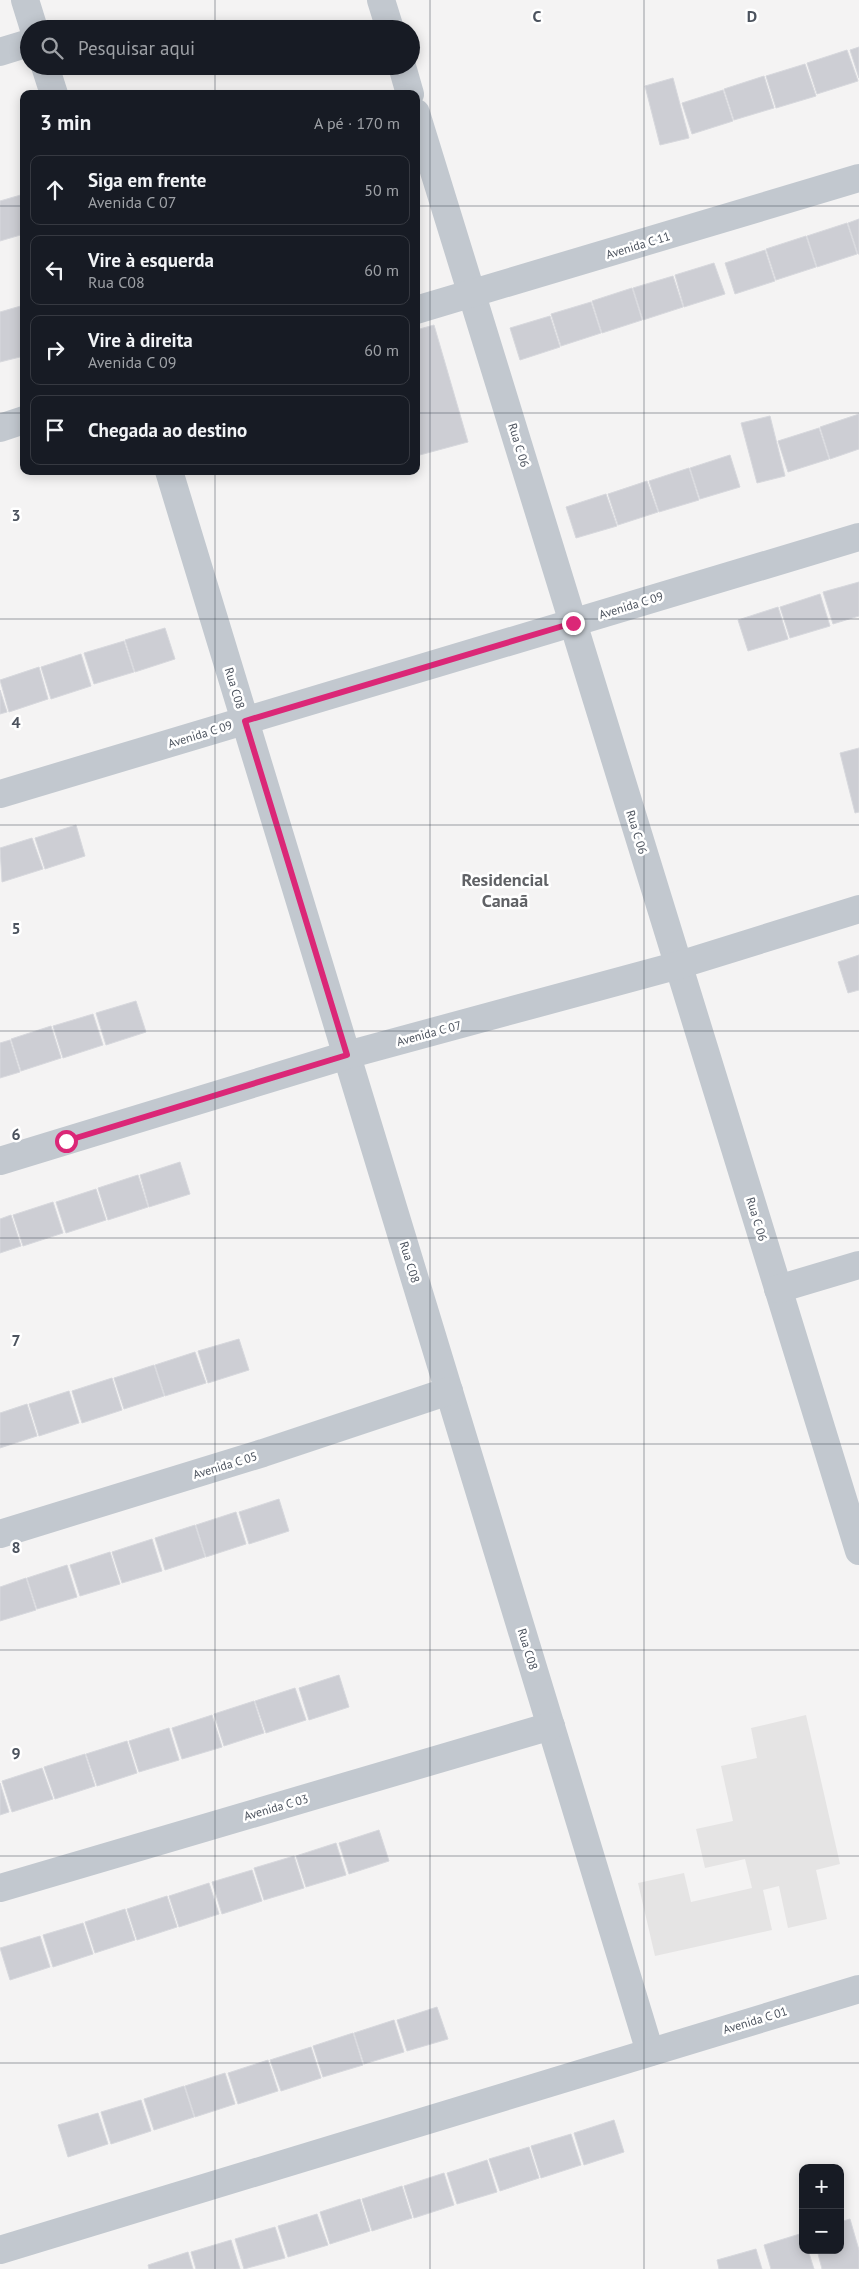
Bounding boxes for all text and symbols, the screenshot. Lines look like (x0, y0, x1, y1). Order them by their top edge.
text: C (533, 6, 542, 26)
text: D (747, 6, 757, 26)
search box (20, 20, 420, 75)
icon: search (38, 34, 66, 62)
text: Pesquisar aqui (78, 36, 195, 60)
text: 3 min (40, 109, 91, 136)
text: A pé · 170 m (314, 113, 400, 133)
text: Siga em frente (88, 168, 206, 192)
icon: ahead (41, 176, 69, 204)
text: 50 m (364, 180, 399, 200)
text: Avenida C 07 (88, 192, 177, 212)
street label: Avenida C 11 (604, 228, 672, 262)
text: Vire à esquerda (88, 248, 214, 272)
icon: left (41, 256, 69, 284)
text: 60 m (364, 260, 399, 280)
text: Rua C08 (88, 272, 145, 292)
text: Vire à direita (88, 328, 193, 352)
icon: right (41, 336, 69, 364)
text: 60 m (364, 340, 399, 360)
text: Avenida C 09 (88, 352, 177, 372)
icon: arrive (41, 416, 69, 444)
text: Chegada ao destino (88, 418, 247, 442)
street label: Rua C 06 (505, 421, 533, 469)
text: 3 (11, 505, 21, 525)
street label: Avenida C 09 (597, 588, 665, 622)
route end (562, 612, 585, 635)
street label: Rua C08 (222, 665, 248, 711)
text: 4 (11, 712, 21, 732)
street label: Avenida C 09 (166, 717, 234, 751)
street label: Rua C 06 (623, 808, 651, 856)
district label: Residencial Canaã (461, 868, 549, 912)
text: 5 (11, 918, 21, 938)
street label: Avenida C 07 (395, 1017, 463, 1049)
text: 6 (11, 1124, 21, 1144)
route start (55, 1130, 78, 1153)
street label: Rua C 06 (743, 1195, 771, 1243)
street label: Rua C08 (397, 1239, 423, 1285)
text: 7 (11, 1330, 21, 1350)
street label: Avenida C 05 (191, 1448, 259, 1482)
text: 8 (11, 1537, 21, 1557)
street label: Rua C08 (515, 1626, 541, 1672)
text: 9 (11, 1743, 21, 1763)
street label: Avenida C 03 (242, 1791, 310, 1823)
street label: Avenida C 01 (721, 2003, 789, 2037)
map controls (799, 2164, 844, 2254)
button: + (799, 2164, 844, 2209)
button: − (799, 2209, 844, 2254)

